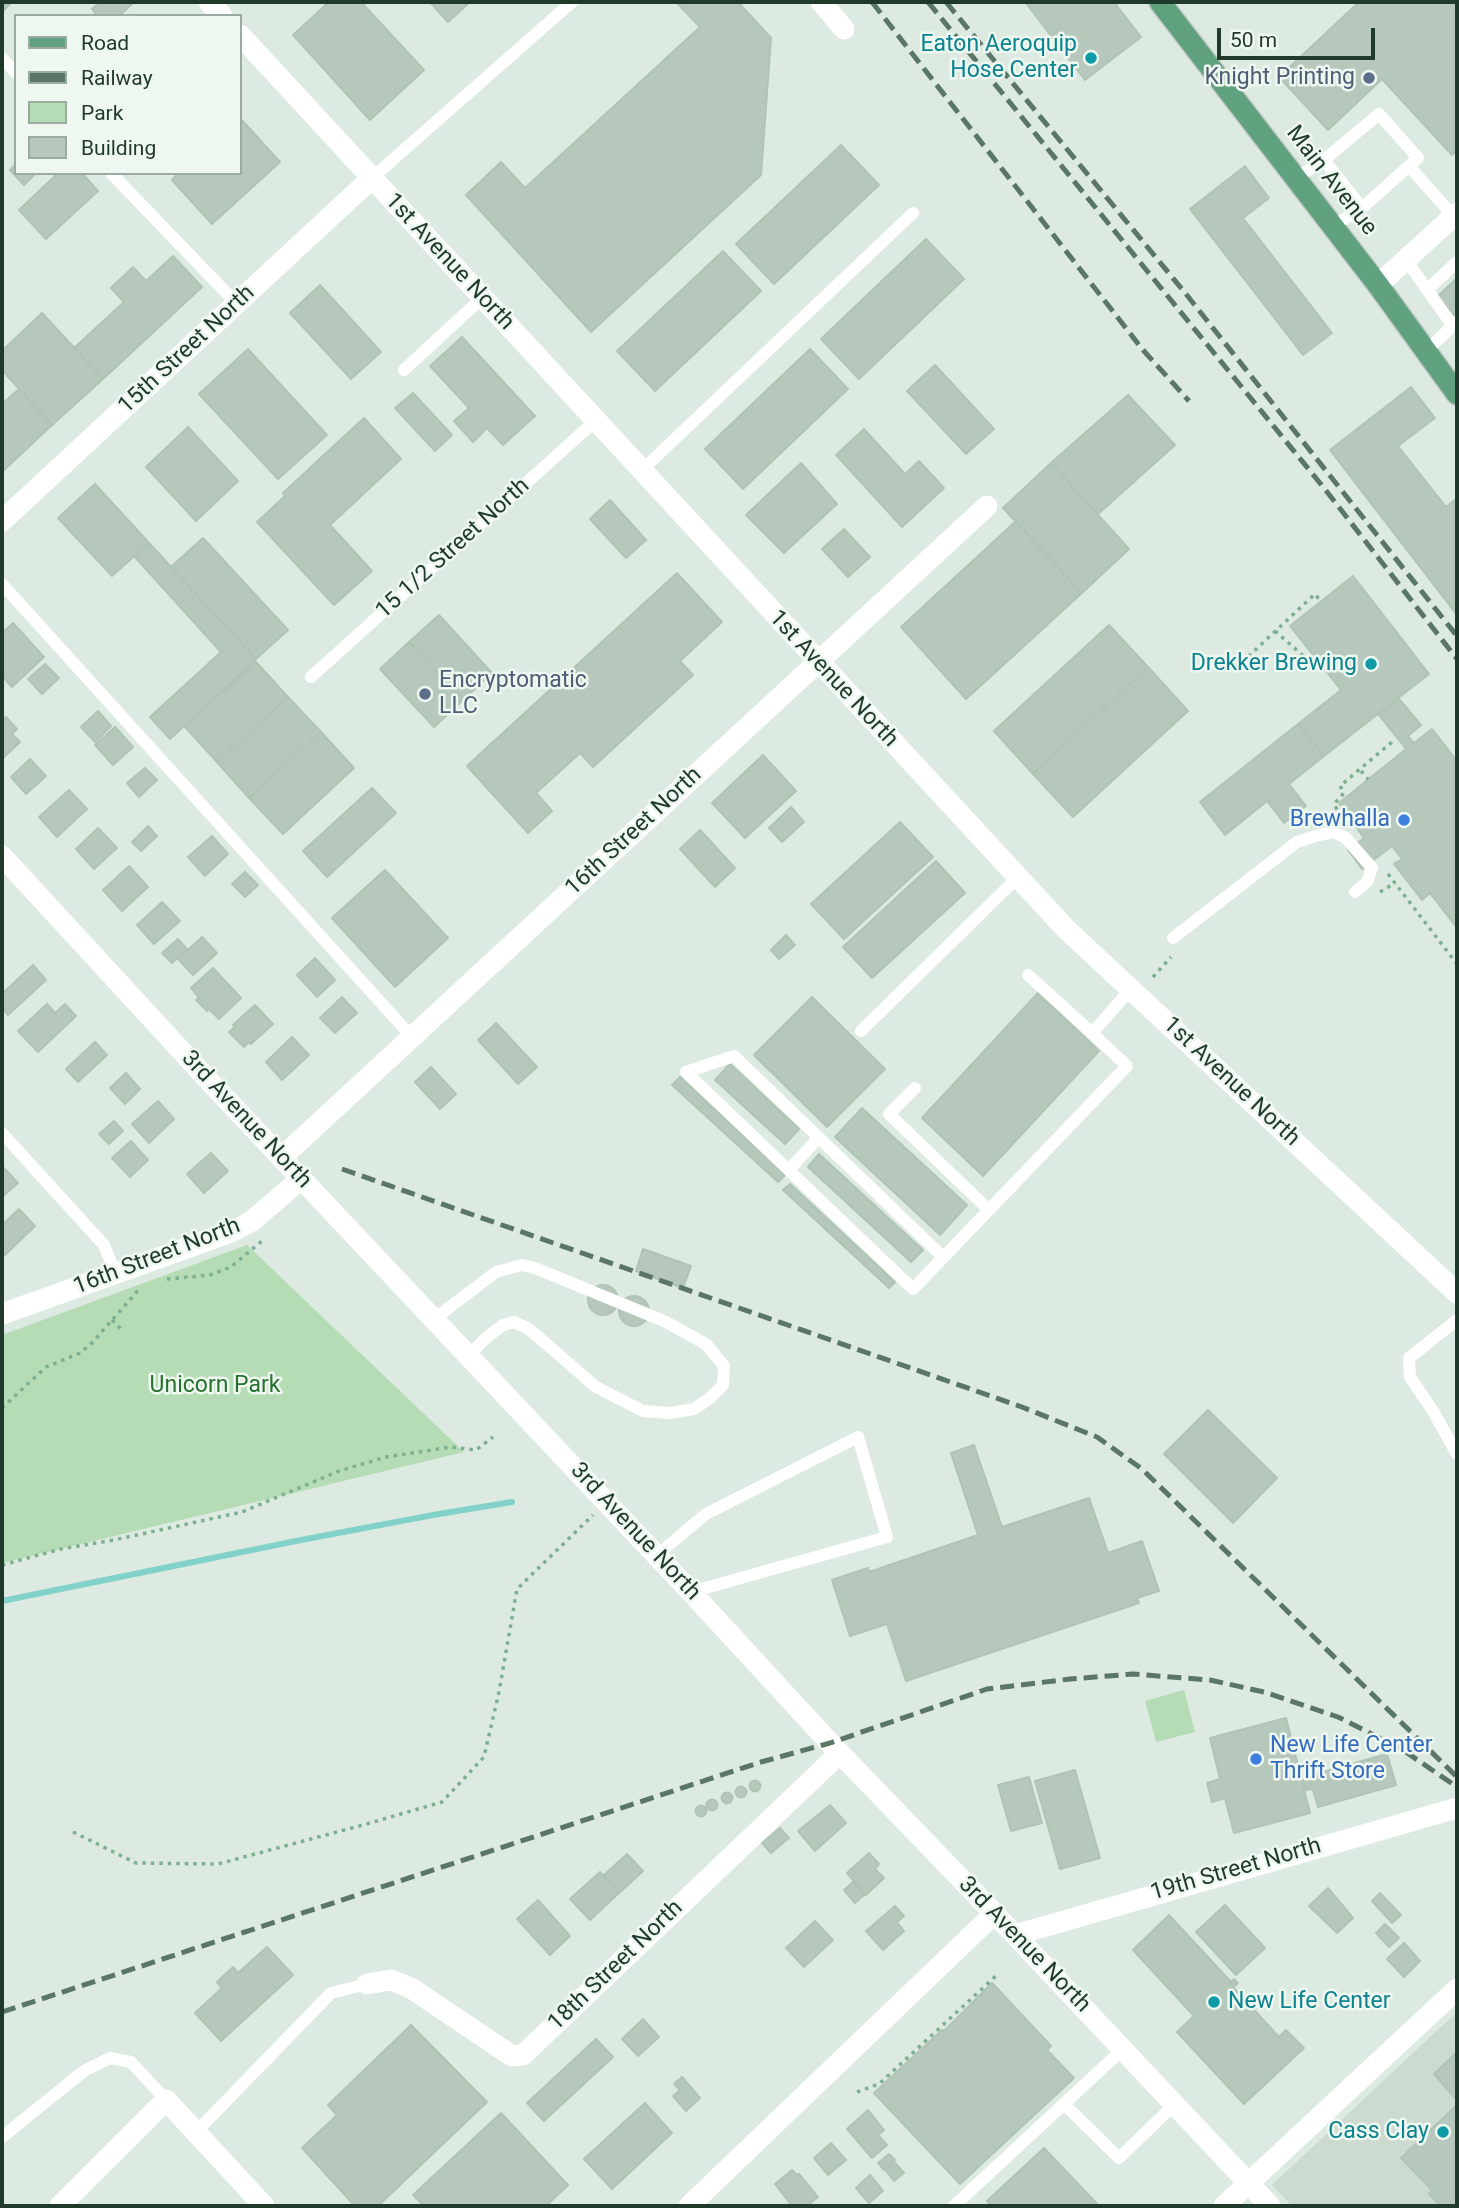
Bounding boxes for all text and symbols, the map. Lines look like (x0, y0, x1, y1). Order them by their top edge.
legend (14, 14, 242, 175)
scale bar (1221, 14, 1378, 58)
text: 50 m (1230, 28, 1277, 52)
text: Road (81, 31, 129, 55)
place label: Eaton Aeroquip Hose Center (920, 31, 1077, 85)
marker: Eaton Aeroquip Hose Center (1083, 50, 1099, 66)
place label: Knight Printing (1204, 64, 1355, 92)
text: Railway (81, 66, 153, 90)
marker: Knight Printing (1361, 70, 1377, 86)
text: Park (81, 101, 123, 125)
street label: Main Avenue (1280, 121, 1382, 241)
text: Building (81, 136, 156, 160)
street label: 1st Avenue North (379, 188, 519, 336)
street label: 15th Street North (113, 280, 261, 420)
street label: 15 1/2 Street North (371, 473, 535, 625)
street label: 1st Avenue North (763, 605, 903, 753)
place label: Drekker Brewing (1191, 650, 1357, 678)
marker: Drekker Brewing (1363, 656, 1379, 672)
place label: Encryptomatic LLC (439, 667, 587, 721)
marker: Encryptomatic LLC (417, 686, 433, 702)
street label: 16th Street North (560, 762, 708, 902)
place label: Brewhalla (1290, 806, 1390, 834)
marker: Brewhalla (1396, 812, 1412, 828)
street label: 1st Avenue North (1157, 1012, 1305, 1152)
street label: 3rd Avenue North (175, 1045, 317, 1195)
street label: 16th Street North (70, 1213, 244, 1301)
park label: Unicorn Park (150, 1372, 280, 1400)
street label: 3rd Avenue North (564, 1457, 706, 1607)
place label: New Life Center Thrift Store (1270, 1732, 1433, 1786)
marker: New Life Center Thrift Store (1248, 1751, 1264, 1767)
street label: 19th Street North (1148, 1832, 1324, 1908)
street label: 3rd Avenue North (952, 1871, 1096, 2019)
street label: 18th Street North (543, 1895, 689, 2037)
place label: New Life Center (1228, 1988, 1391, 2016)
marker: New Life Center (1206, 1994, 1222, 2010)
place label: Cass Clay (1328, 2118, 1429, 2146)
marker: Cass Clay (1435, 2124, 1451, 2140)

